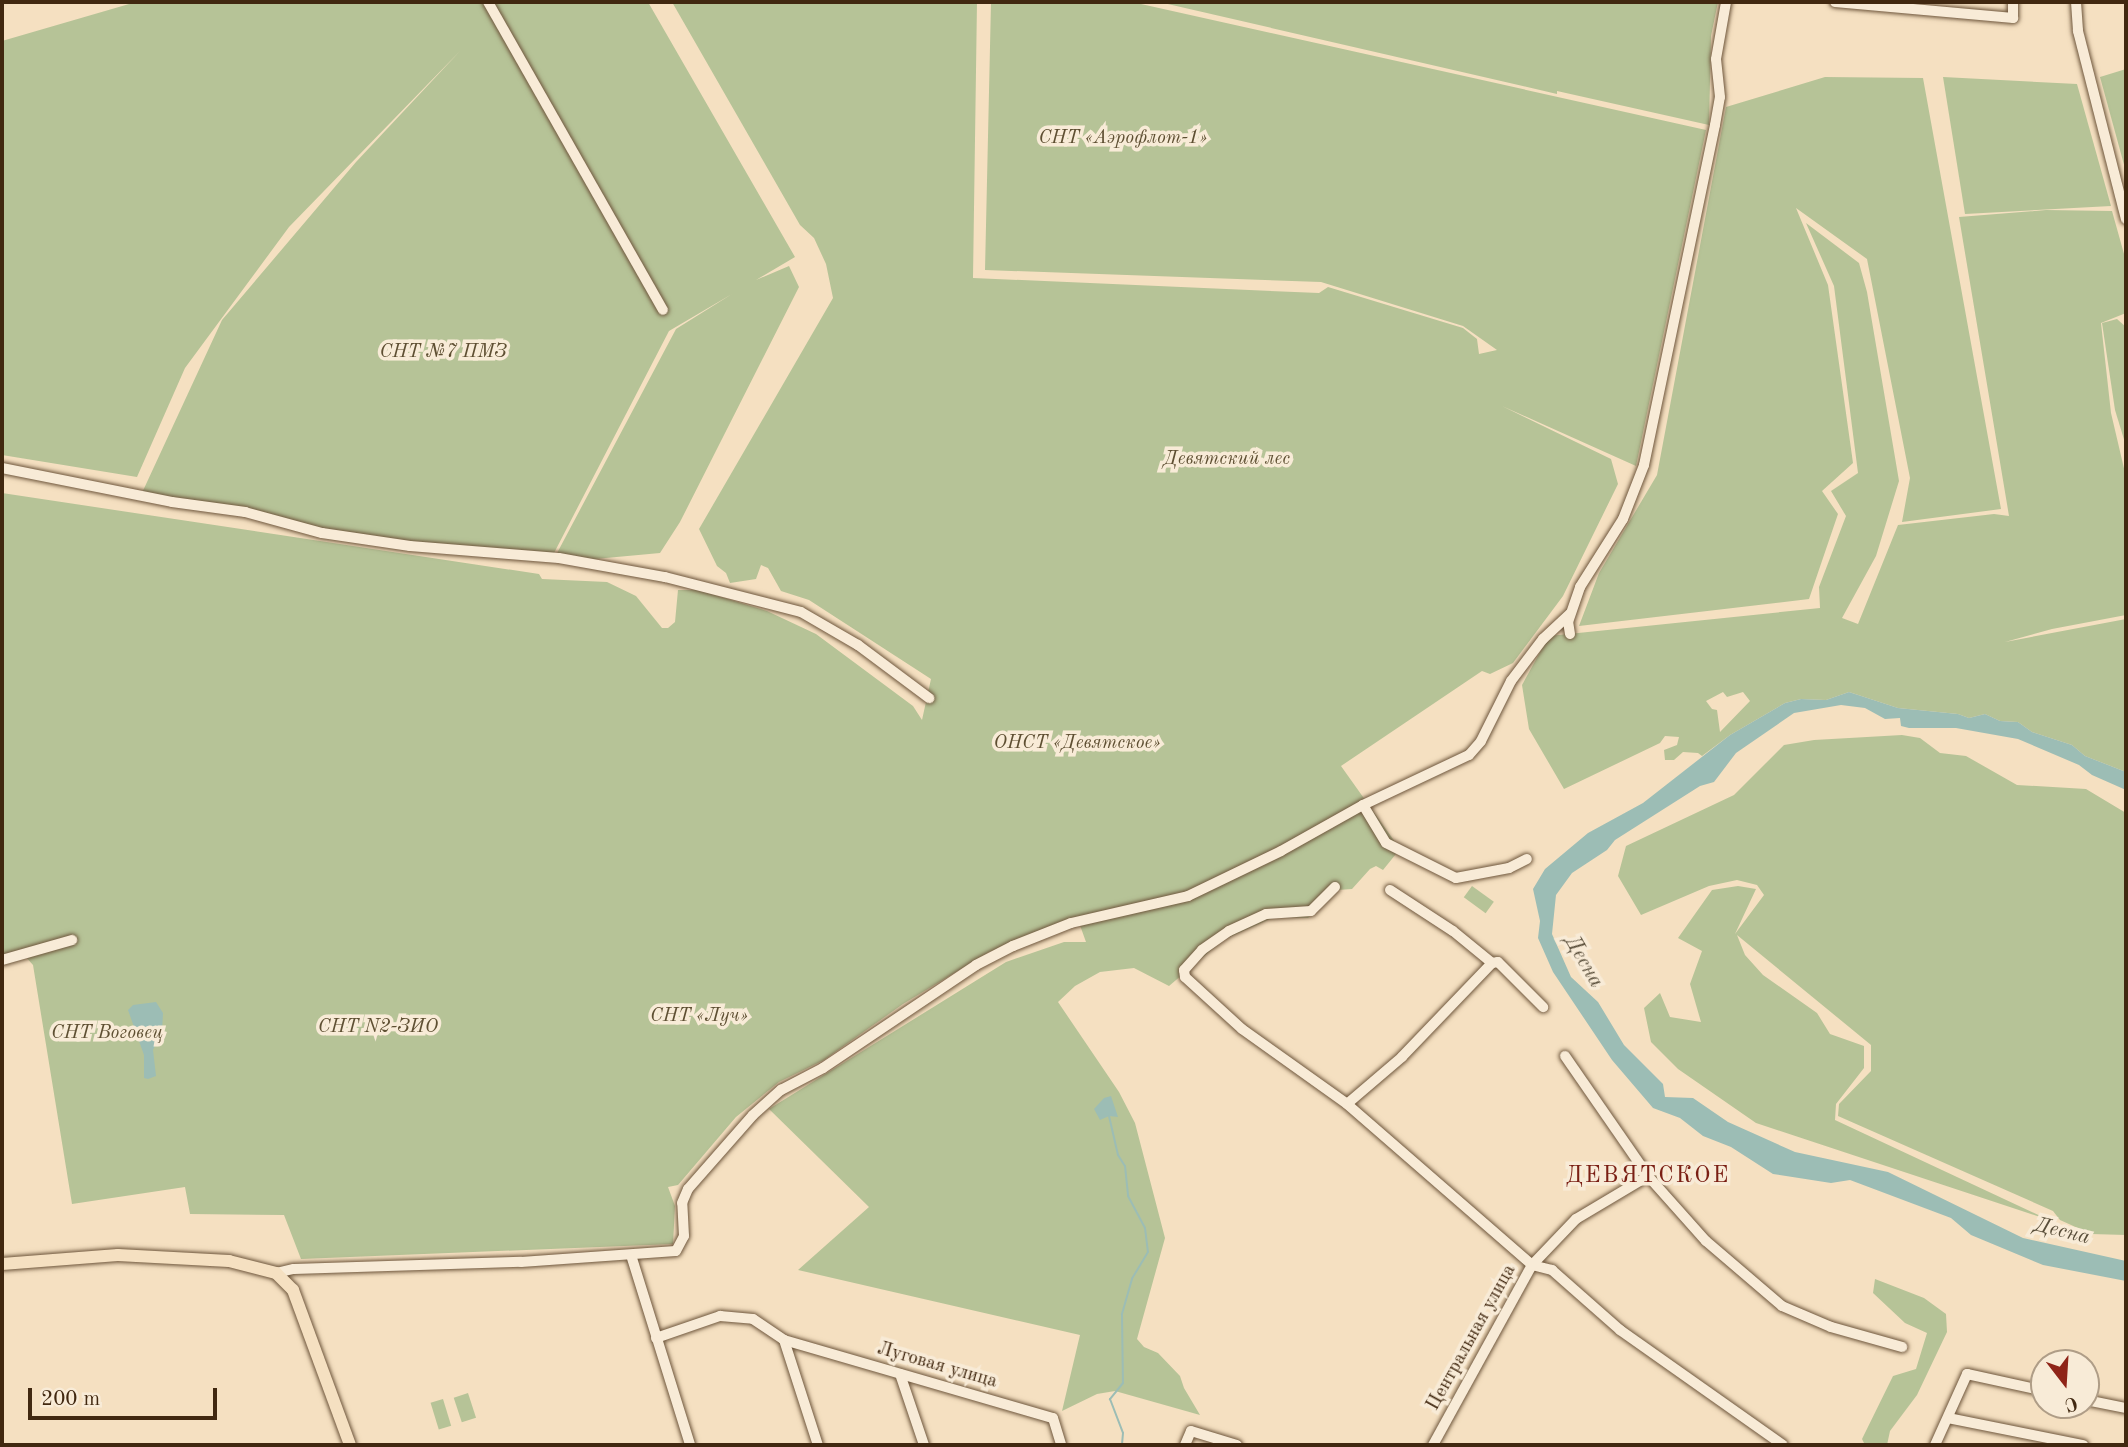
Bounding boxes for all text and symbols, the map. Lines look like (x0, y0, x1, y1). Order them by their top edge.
park label: СНТ «Аэрофлот-1» (1039, 128, 1207, 150)
park label: СНТ №7 ПМЗ (379, 342, 507, 364)
park label: Девятский лес (1164, 449, 1290, 471)
park label: ОНСТ «Девятское» (993, 733, 1161, 755)
water label: Десна (1558, 931, 1608, 993)
park label: СНТ «Луч» (650, 1006, 748, 1028)
park label: СНТ N2-ЗИО (318, 1017, 438, 1039)
park label: СНТ Воговец (51, 1023, 163, 1045)
district label: ДЕВЯТСКОЕ (1567, 1162, 1729, 1190)
water label: Десна (2032, 1213, 2092, 1251)
street label: Центральная улица (1422, 1261, 1522, 1415)
street label: Луговая улица (874, 1338, 1000, 1394)
north arrow (2030, 1349, 2100, 1419)
scale bar (32, 1374, 220, 1418)
text: 200 m (41, 1389, 100, 1410)
text: С (2062, 1392, 2079, 1414)

